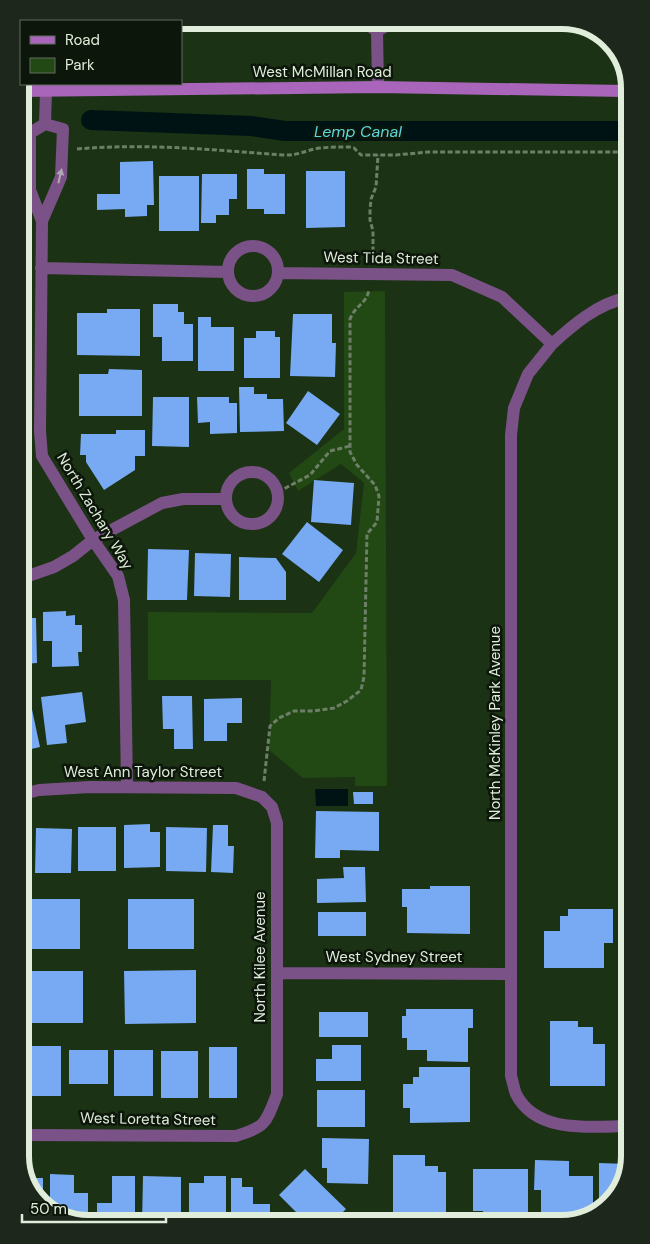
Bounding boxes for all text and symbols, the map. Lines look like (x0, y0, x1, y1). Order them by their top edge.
legend (20, 20, 182, 85)
text: Road (65, 30, 100, 50)
text: Park (65, 55, 95, 75)
street label: West McMillan Road (252, 62, 392, 82)
water label: Lemp Canal (314, 121, 402, 142)
one-way arrow (56, 169, 64, 184)
street label: West Tida Street (323, 247, 439, 269)
street label: North Zachary Way (52, 449, 138, 574)
street label: North McKinley Park Avenue (485, 626, 505, 820)
street label: West Ann Taylor Street (64, 762, 222, 782)
street label: North Kilee Avenue (250, 891, 270, 1023)
street label: West Sydney Street (326, 947, 462, 967)
street label: West Loretta Street (80, 1108, 216, 1130)
scale bar (22, 1192, 166, 1224)
text: 50 m (30, 1199, 67, 1219)

